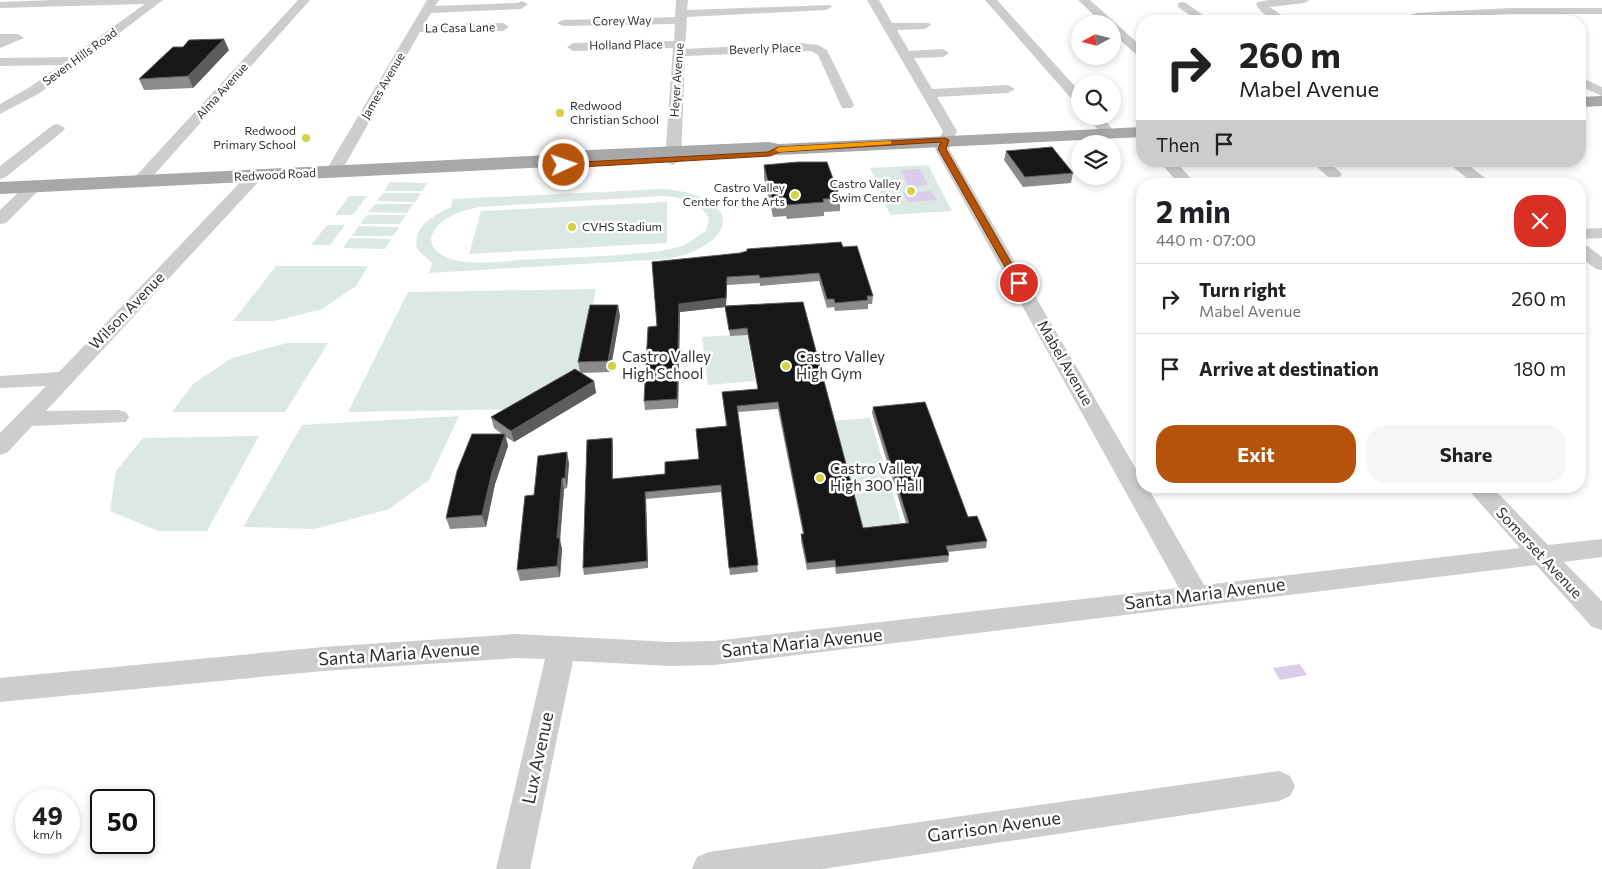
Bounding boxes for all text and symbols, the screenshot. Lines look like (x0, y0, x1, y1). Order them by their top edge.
street label: Corey Way (593, 12, 651, 28)
north arrow (1071, 15, 1121, 65)
map controls (1071, 15, 1121, 185)
street label: La Casa Lane (425, 19, 495, 35)
street label: Seven Hills Road (39, 24, 119, 88)
text: 260 m (1239, 32, 1341, 75)
icon: right (1156, 35, 1221, 100)
street label: Holland Place (589, 36, 663, 52)
street label: Beverly Place (729, 40, 801, 56)
street label: Heyer Avenue (666, 42, 686, 118)
street label: James Avenue (357, 50, 408, 122)
street label: Alma Avenue (193, 59, 250, 121)
button: search (1071, 75, 1121, 125)
text: Mabel Avenue (1239, 75, 1379, 102)
place label: Redwood Christian School (570, 98, 659, 126)
marker: Redwood Christian School (554, 107, 566, 119)
place label: Redwood Primary School (213, 123, 296, 151)
icon: arrive (1210, 130, 1238, 158)
marker: Redwood Primary School (300, 132, 312, 144)
text: Then (1156, 133, 1200, 156)
button: layers (1071, 135, 1121, 185)
position arrow (537, 138, 589, 190)
street label: Redwood Road (234, 165, 316, 183)
place label: Castro Valley Swim Center (830, 176, 901, 204)
place label: Castro Valley Center for the Arts (683, 180, 785, 208)
marker: Castro Valley Swim Center (905, 185, 917, 197)
marker: Castro Valley Center for the Arts (789, 189, 801, 201)
text: 2 min (1156, 192, 1231, 229)
button: close (1514, 195, 1566, 247)
place label: CVHS Stadium (582, 219, 662, 233)
marker: CVHS Stadium (566, 221, 578, 233)
text: 440 m · 07:00 (1156, 230, 1256, 249)
pin (998, 262, 1040, 304)
street label: Wilson Avenue (85, 268, 168, 353)
icon: arrive (1005, 269, 1033, 297)
text: Turn right (1199, 278, 1286, 301)
icon: right (1156, 285, 1184, 313)
text: 260 m (1511, 287, 1566, 310)
text: Mabel Avenue (1199, 301, 1301, 320)
street label: Mabel Avenue (1034, 317, 1098, 408)
place label: Castro Valley High School (622, 347, 711, 382)
place label: Castro Valley High Gym (796, 347, 885, 382)
icon: arrive (1156, 355, 1184, 383)
text: Arrive at destination (1199, 357, 1379, 380)
text: 180 m (1514, 357, 1566, 380)
marker: Castro Valley High School (606, 360, 618, 372)
marker: Castro Valley High Gym (780, 360, 792, 372)
button: Exit (1156, 425, 1356, 483)
button: Share (1366, 425, 1566, 483)
place label: Castro Valley High 300 Hall (830, 459, 922, 494)
marker: Castro Valley High 300 Hall (814, 472, 826, 484)
street label: Somerset Avenue (1493, 503, 1587, 602)
street label: Santa Maria Avenue (1123, 572, 1286, 614)
street label: Santa Maria Avenue (720, 623, 883, 661)
street label: Santa Maria Avenue (318, 636, 480, 670)
street label: Lux Avenue (517, 710, 557, 806)
speed limit sign: 50 (90, 789, 155, 854)
text: 49 (32, 800, 63, 830)
street label: Garrison Avenue (926, 806, 1062, 846)
text: km/h (33, 827, 62, 841)

